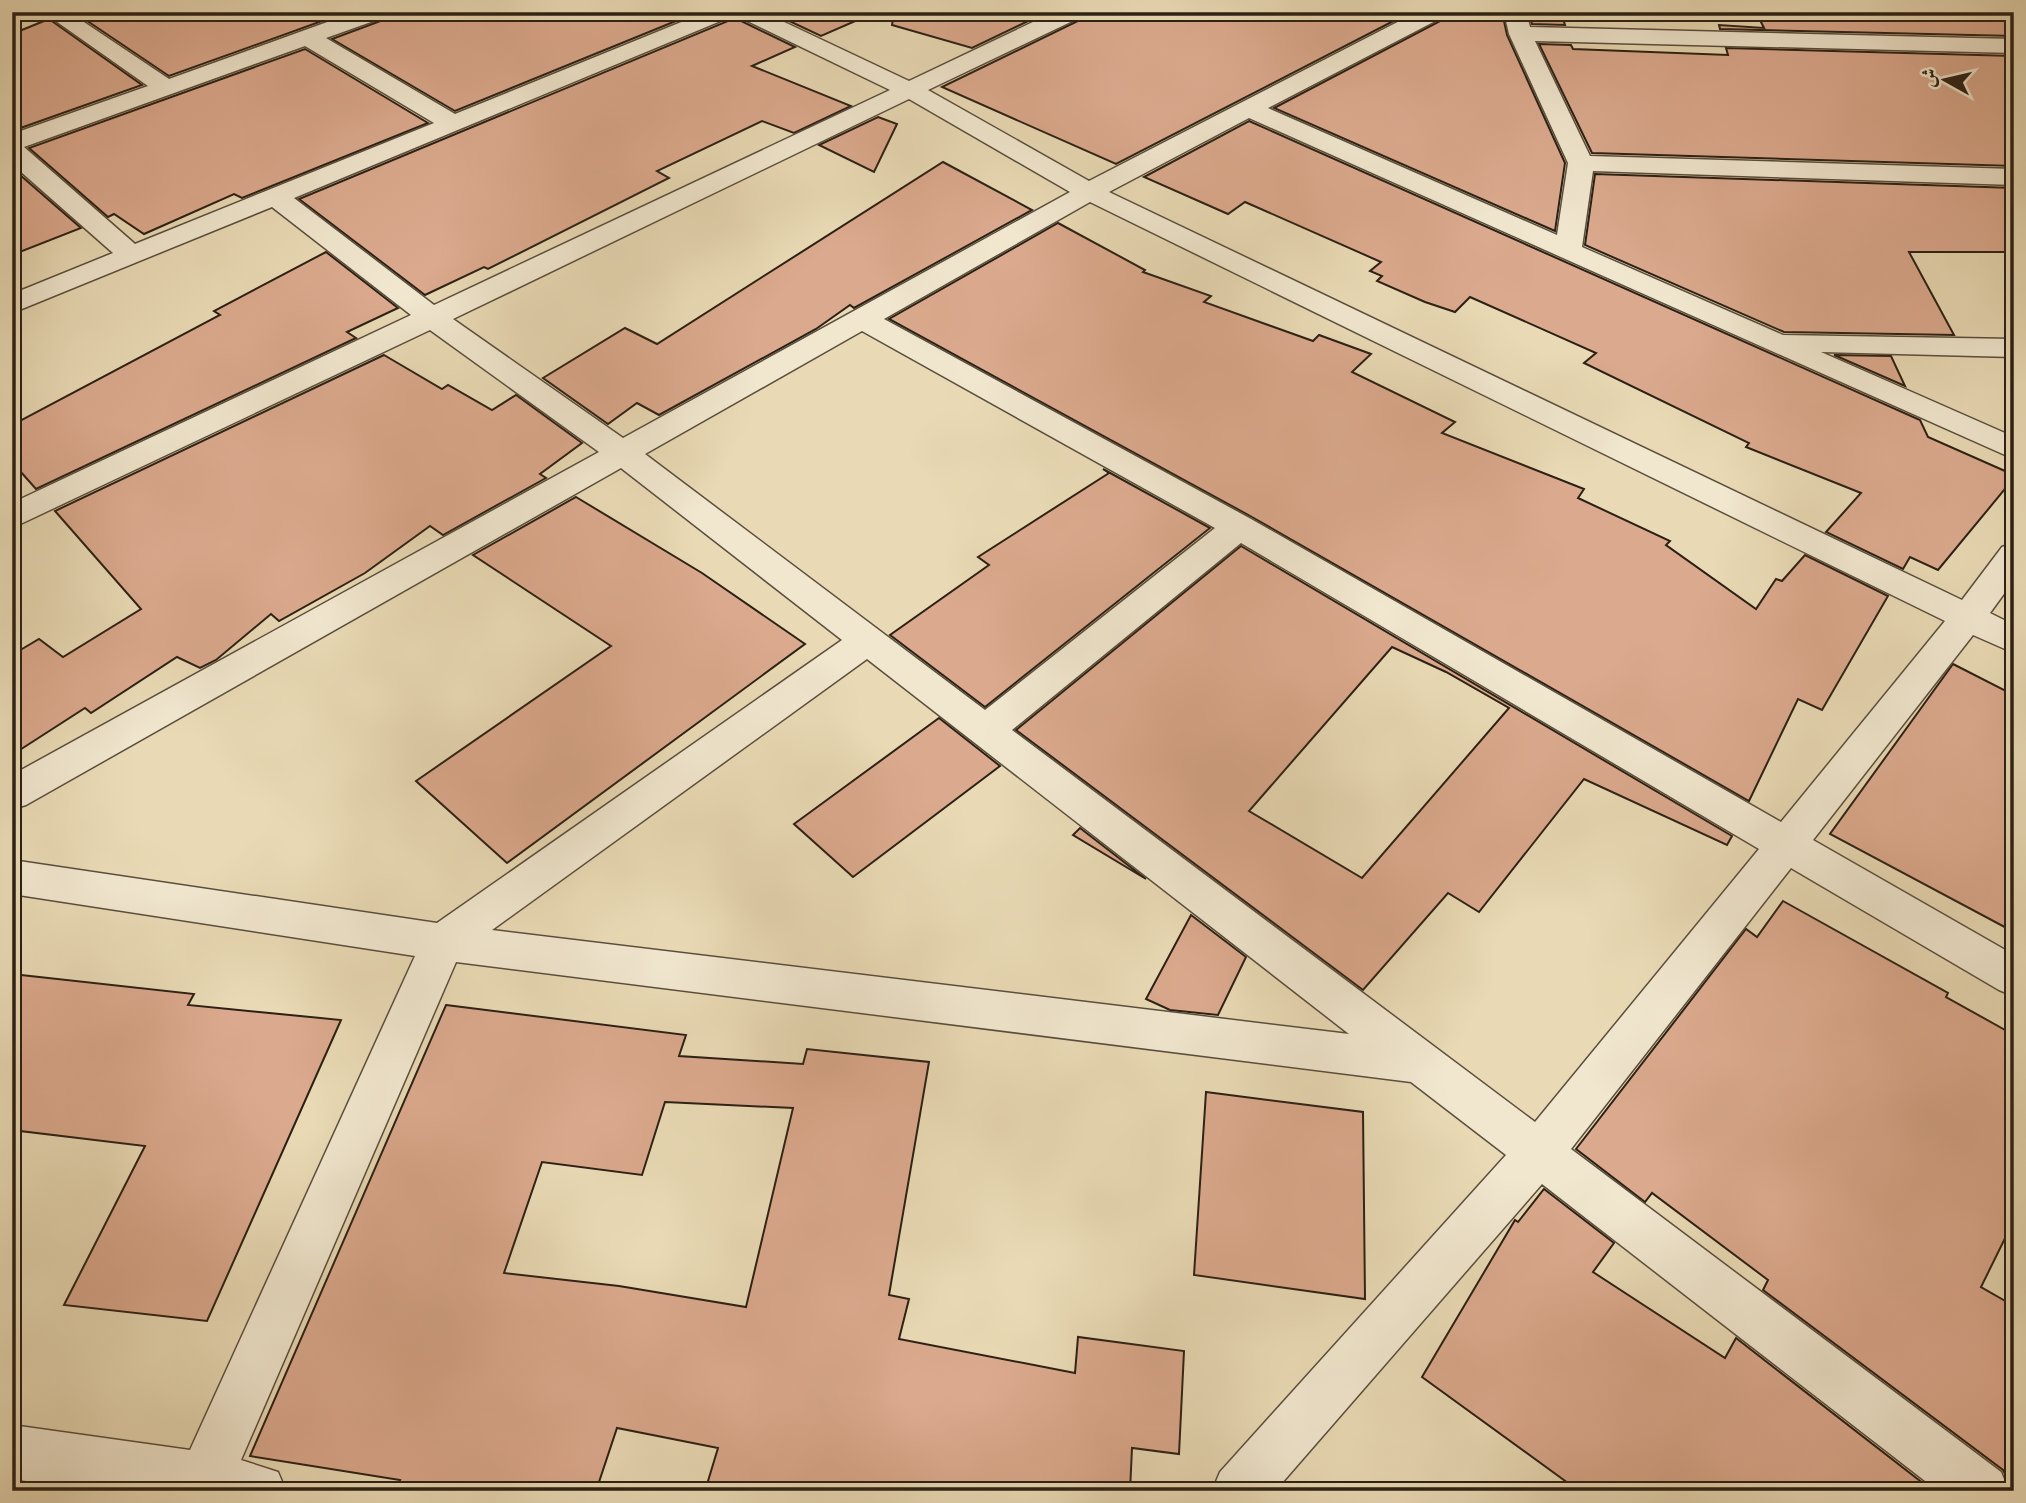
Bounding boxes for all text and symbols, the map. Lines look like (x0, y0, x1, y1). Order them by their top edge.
north arrow (1910, 46, 1980, 116)
text: ش (1915, 67, 1943, 89)

